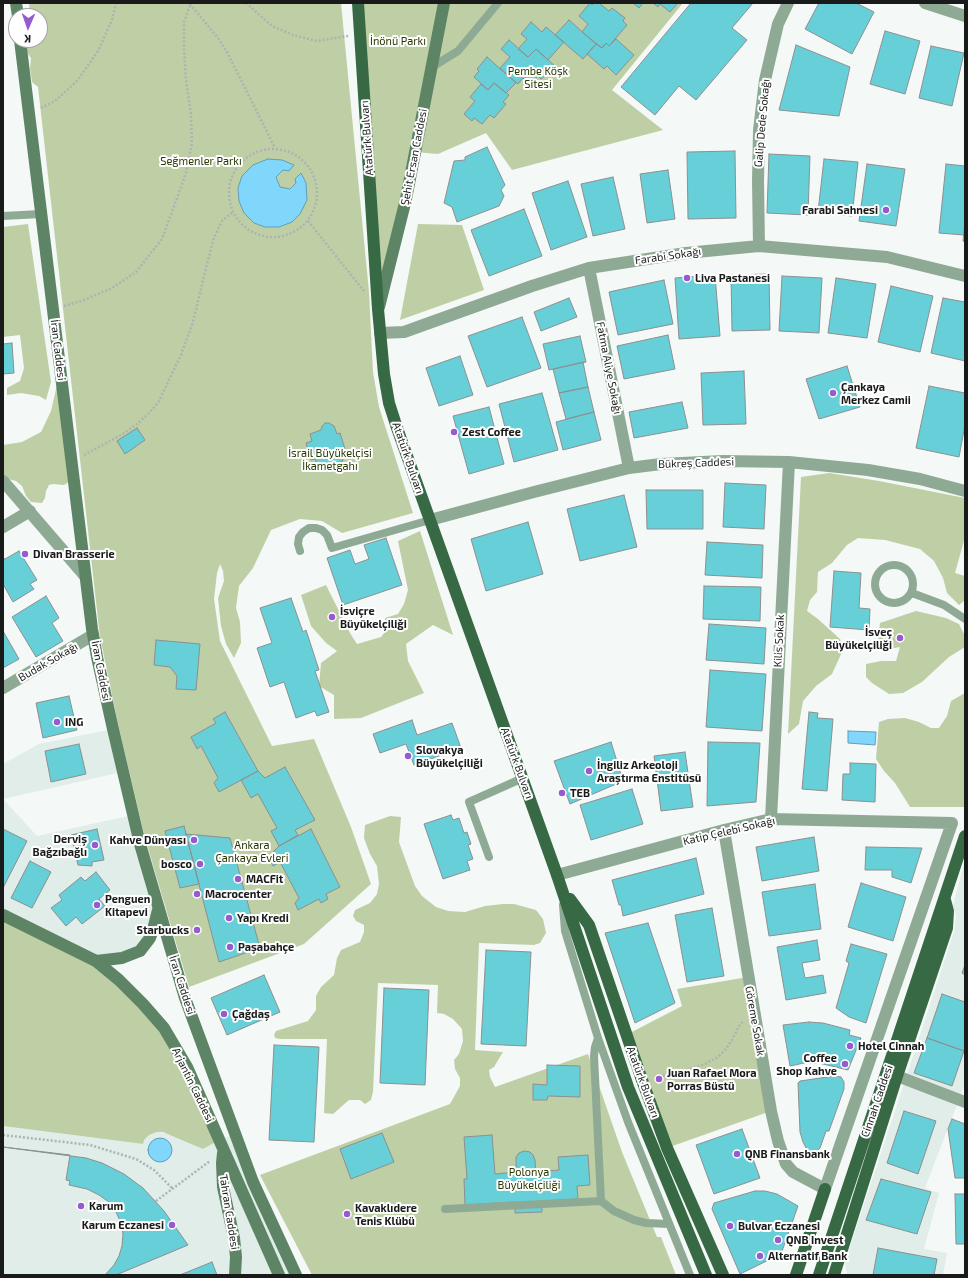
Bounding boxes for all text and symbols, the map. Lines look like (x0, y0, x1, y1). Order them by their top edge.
north arrow (8, 8, 48, 48)
text: K (24, 33, 31, 46)
park label: İnönü Parkı (370, 34, 426, 48)
park label: Pembe Köşk Sitesi (508, 64, 568, 90)
street label: Galip Dede Sokağı (752, 78, 772, 168)
street label: Atatürk Bulvarı (358, 100, 376, 176)
street label: Şehit Ersan Caddesi (398, 108, 430, 206)
park label: Seğmenler Parkı (160, 154, 242, 168)
place label: Farabi Sahnesi (802, 203, 878, 217)
marker: Farabi Sahnesi (881, 205, 891, 215)
street label: Farabi Sokağı (634, 245, 702, 267)
place label: Liva Pastanesi (695, 271, 770, 285)
marker: Liva Pastanesi (682, 273, 692, 283)
street label: İran Caddesi (48, 319, 68, 381)
street label: Fatma Aliye Sokağı (594, 321, 624, 415)
place label: Çankaya Merkez Camii (841, 380, 911, 406)
marker: Çankaya Merkez Camii (828, 388, 838, 398)
street label: Atatürk Bulvarı (390, 420, 426, 496)
place label: Zest Coffee (462, 425, 521, 439)
marker: Zest Coffee (449, 427, 459, 437)
park label: İsrail Büyükelçisi İkametgahı (288, 446, 372, 472)
street label: Bükreş Caddesi (658, 455, 734, 471)
place label: Divan Brasserie (33, 547, 115, 561)
marker: Divan Brasserie (20, 549, 30, 559)
place label: İsviçre Büyükelçiliği (340, 604, 407, 630)
marker: İsviçre Büyükelçiliği (327, 612, 337, 622)
street label: Kilis Sokak (771, 614, 787, 668)
place label: İsveç Büyükelçiliği (825, 625, 892, 651)
marker: İsveç Büyükelçiliği (895, 633, 905, 643)
street label: Budak Sokağı (16, 640, 80, 684)
street label: İran Caddesi (89, 640, 113, 702)
place label: ING (65, 715, 83, 729)
marker: ING (52, 717, 62, 727)
street label: Atatürk Bulvarı (498, 726, 536, 800)
place label: Slovakya Büyükelçiliği (416, 743, 483, 769)
marker: Slovakya Büyükelçiliği (403, 751, 413, 761)
place label: İngiliz Arkeoloji Araştırma Enstitüsü (597, 758, 701, 784)
marker: İngiliz Arkeoloji Araştırma Enstitüsü (584, 766, 594, 776)
place label: TEB (570, 786, 590, 800)
marker: TEB (557, 788, 567, 798)
street label: Katip Çelebi Sokağı (682, 814, 776, 848)
place label: Derviş Bağzıbağlı (33, 832, 87, 858)
place label: Kahve Dünyası (109, 833, 186, 847)
marker: Kahve Dünyası (189, 835, 199, 845)
park label: Ankara Çankaya Evleri (216, 838, 288, 864)
marker: Derviş Bağzıbağlı (90, 840, 100, 850)
place label: bosco (161, 857, 192, 871)
marker: bosco (195, 859, 205, 869)
place label: MACFit (246, 872, 283, 886)
marker: MACFit (233, 874, 243, 884)
place label: Macrocenter (205, 887, 272, 901)
marker: Macrocenter (192, 889, 202, 899)
place label: Penguen Kitapevi (105, 892, 150, 918)
marker: Penguen Kitapevi (92, 900, 102, 910)
place label: Yapı Kredi (237, 911, 289, 925)
marker: Yapı Kredi (224, 913, 234, 923)
place label: Starbucks (136, 923, 189, 937)
marker: Starbucks (192, 925, 202, 935)
place label: Paşabahçe (238, 940, 294, 954)
marker: Paşabahçe (225, 942, 235, 952)
street label: İran Caddesi (166, 954, 198, 1016)
street label: Göreme Sokak (742, 985, 768, 1057)
place label: Çağdaş (232, 1007, 270, 1021)
marker: Çağdaş (219, 1009, 229, 1019)
place label: Hotel Cinnah (858, 1039, 924, 1053)
marker: Hotel Cinnah (845, 1041, 855, 1051)
street label: Atatürk Bulvarı (624, 1045, 662, 1119)
street label: Arjantin Caddesi (169, 1046, 217, 1124)
place label: Coffee Shop Kahve (776, 1051, 837, 1077)
marker: Coffee Shop Kahve (840, 1059, 850, 1069)
street label: Cinnah Caddesi (858, 1063, 896, 1139)
place label: Juan Rafael Mora Porras Büstü (667, 1066, 757, 1092)
marker: Juan Rafael Mora Porras Büstü (654, 1074, 664, 1084)
place label: QNB Finansbank (745, 1147, 830, 1161)
marker: QNB Finansbank (732, 1149, 742, 1159)
park label: Polonya Büyükelçiliği (498, 1165, 560, 1191)
street label: Tahran Caddesi (217, 1173, 241, 1251)
place label: Karum (89, 1199, 123, 1213)
marker: Karum (76, 1201, 86, 1211)
place label: Kavaklıdere Tenis Klübü (355, 1201, 417, 1227)
marker: Kavaklıdere Tenis Klübü (342, 1209, 352, 1219)
place label: Karum Eczanesi (82, 1218, 164, 1232)
place label: Bulvar Eczanesi (738, 1219, 820, 1233)
marker: Karum Eczanesi (167, 1220, 177, 1230)
marker: Bulvar Eczanesi (725, 1221, 735, 1231)
place label: QNB Invest (786, 1233, 843, 1247)
marker: QNB Invest (773, 1235, 783, 1245)
place label: Alternatif Bank (768, 1249, 847, 1263)
marker: Alternatif Bank (755, 1251, 765, 1261)

